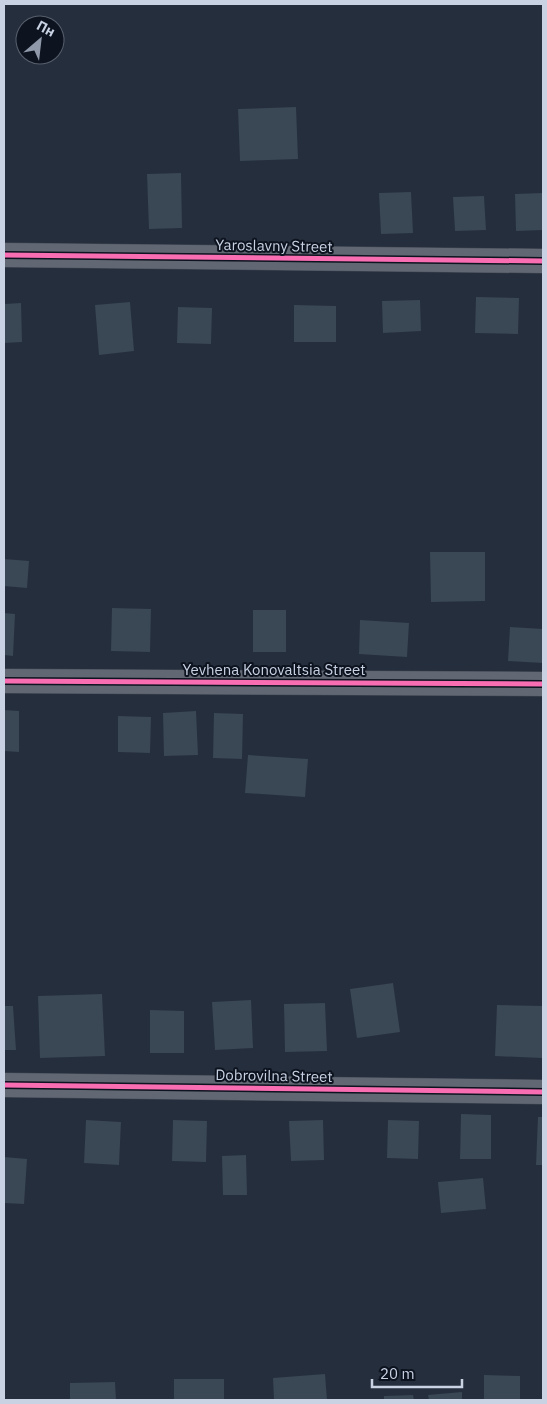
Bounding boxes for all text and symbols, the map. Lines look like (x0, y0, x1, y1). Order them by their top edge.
north arrow (15, 15, 65, 65)
text: Пн (34, 16, 58, 41)
street label: Yaroslavny Street (215, 235, 333, 256)
street label: Yevhena Konovaltsia Street (182, 660, 366, 679)
street label: Dobrovilna Street (215, 1065, 333, 1086)
scale bar (372, 1356, 462, 1388)
text: 20 m (380, 1364, 415, 1383)

